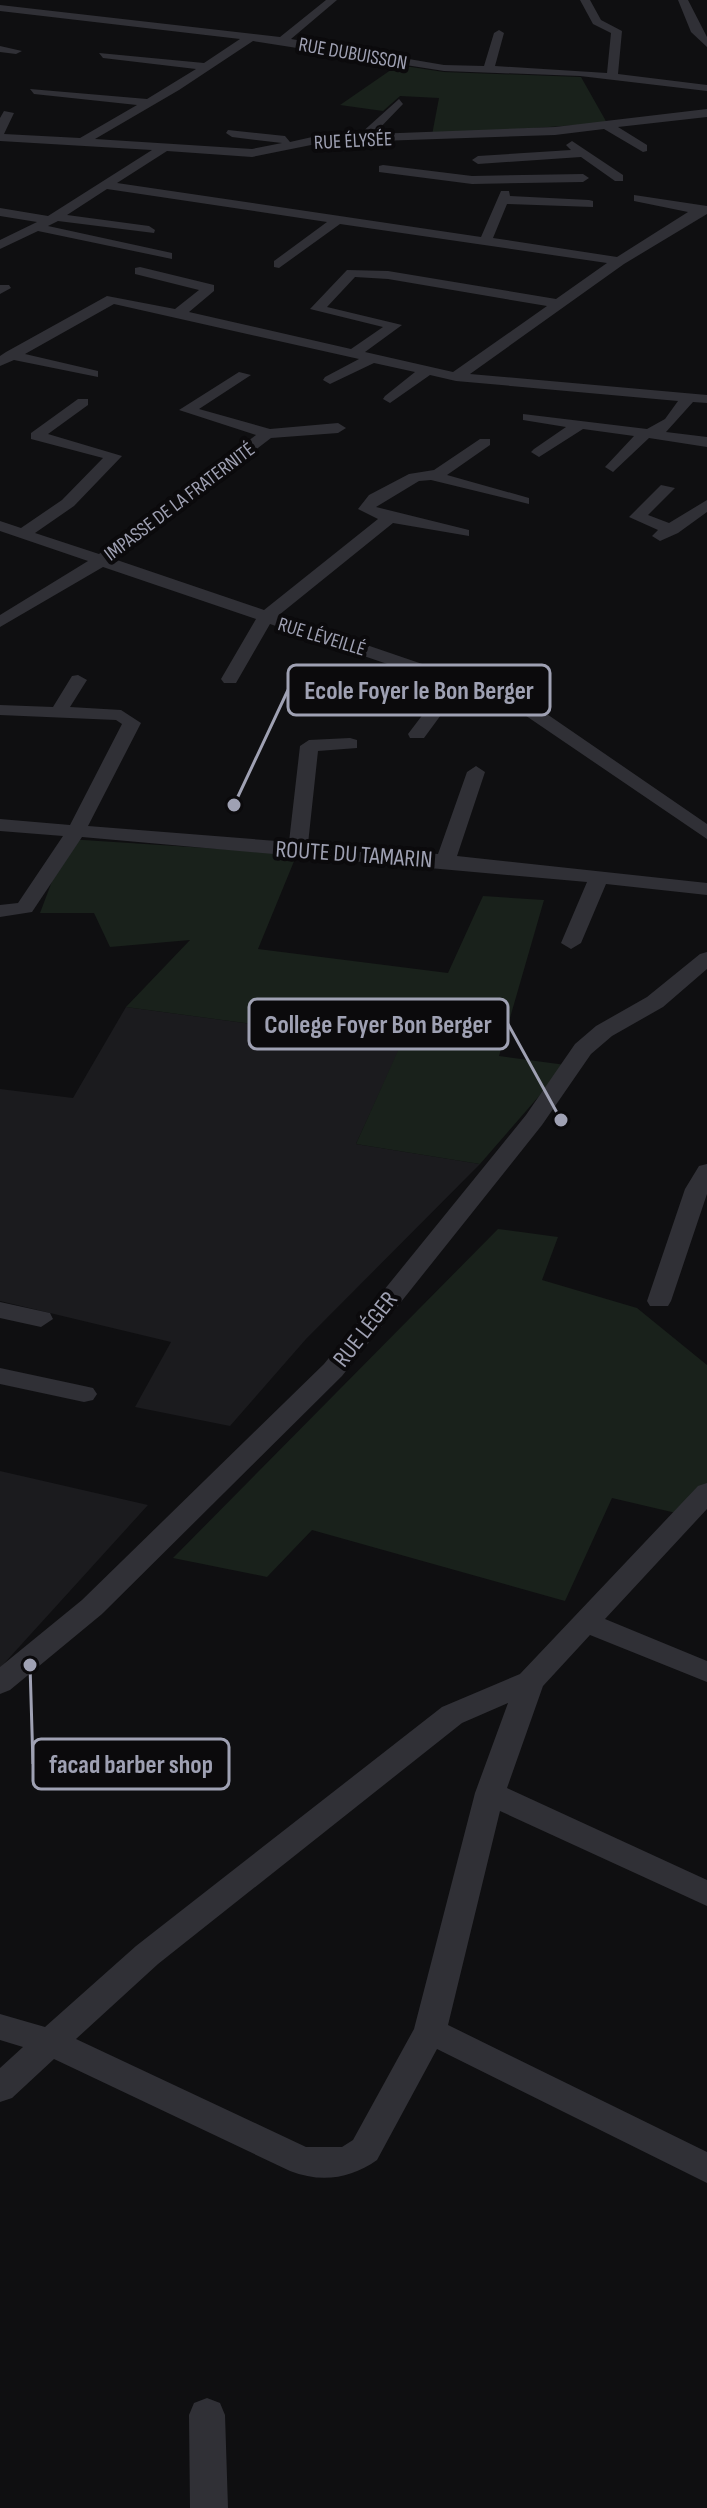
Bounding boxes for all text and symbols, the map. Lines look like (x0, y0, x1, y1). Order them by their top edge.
street label: RUE DUBUISSON (297, 33, 409, 75)
street label: RUE ÉLYSÉE (313, 127, 393, 155)
street label: IMPASSE DE LA FRATERNITÉ (100, 437, 260, 566)
street label: RUE LÉVEILLÉ (275, 612, 368, 662)
callout: Ecole Foyer le Bon Berger (288, 665, 550, 715)
text: Ecole Foyer le Bon Berger (304, 676, 534, 707)
street label: ROUTE DU TAMARIN (274, 835, 433, 874)
callout: College Foyer Bon Berger (249, 999, 508, 1049)
text: College Foyer Bon Berger (264, 1010, 492, 1041)
street label: RUE LÉGER (327, 1286, 404, 1373)
callout: facad barber shop (33, 1739, 229, 1789)
text: facad barber shop (49, 1750, 213, 1781)

